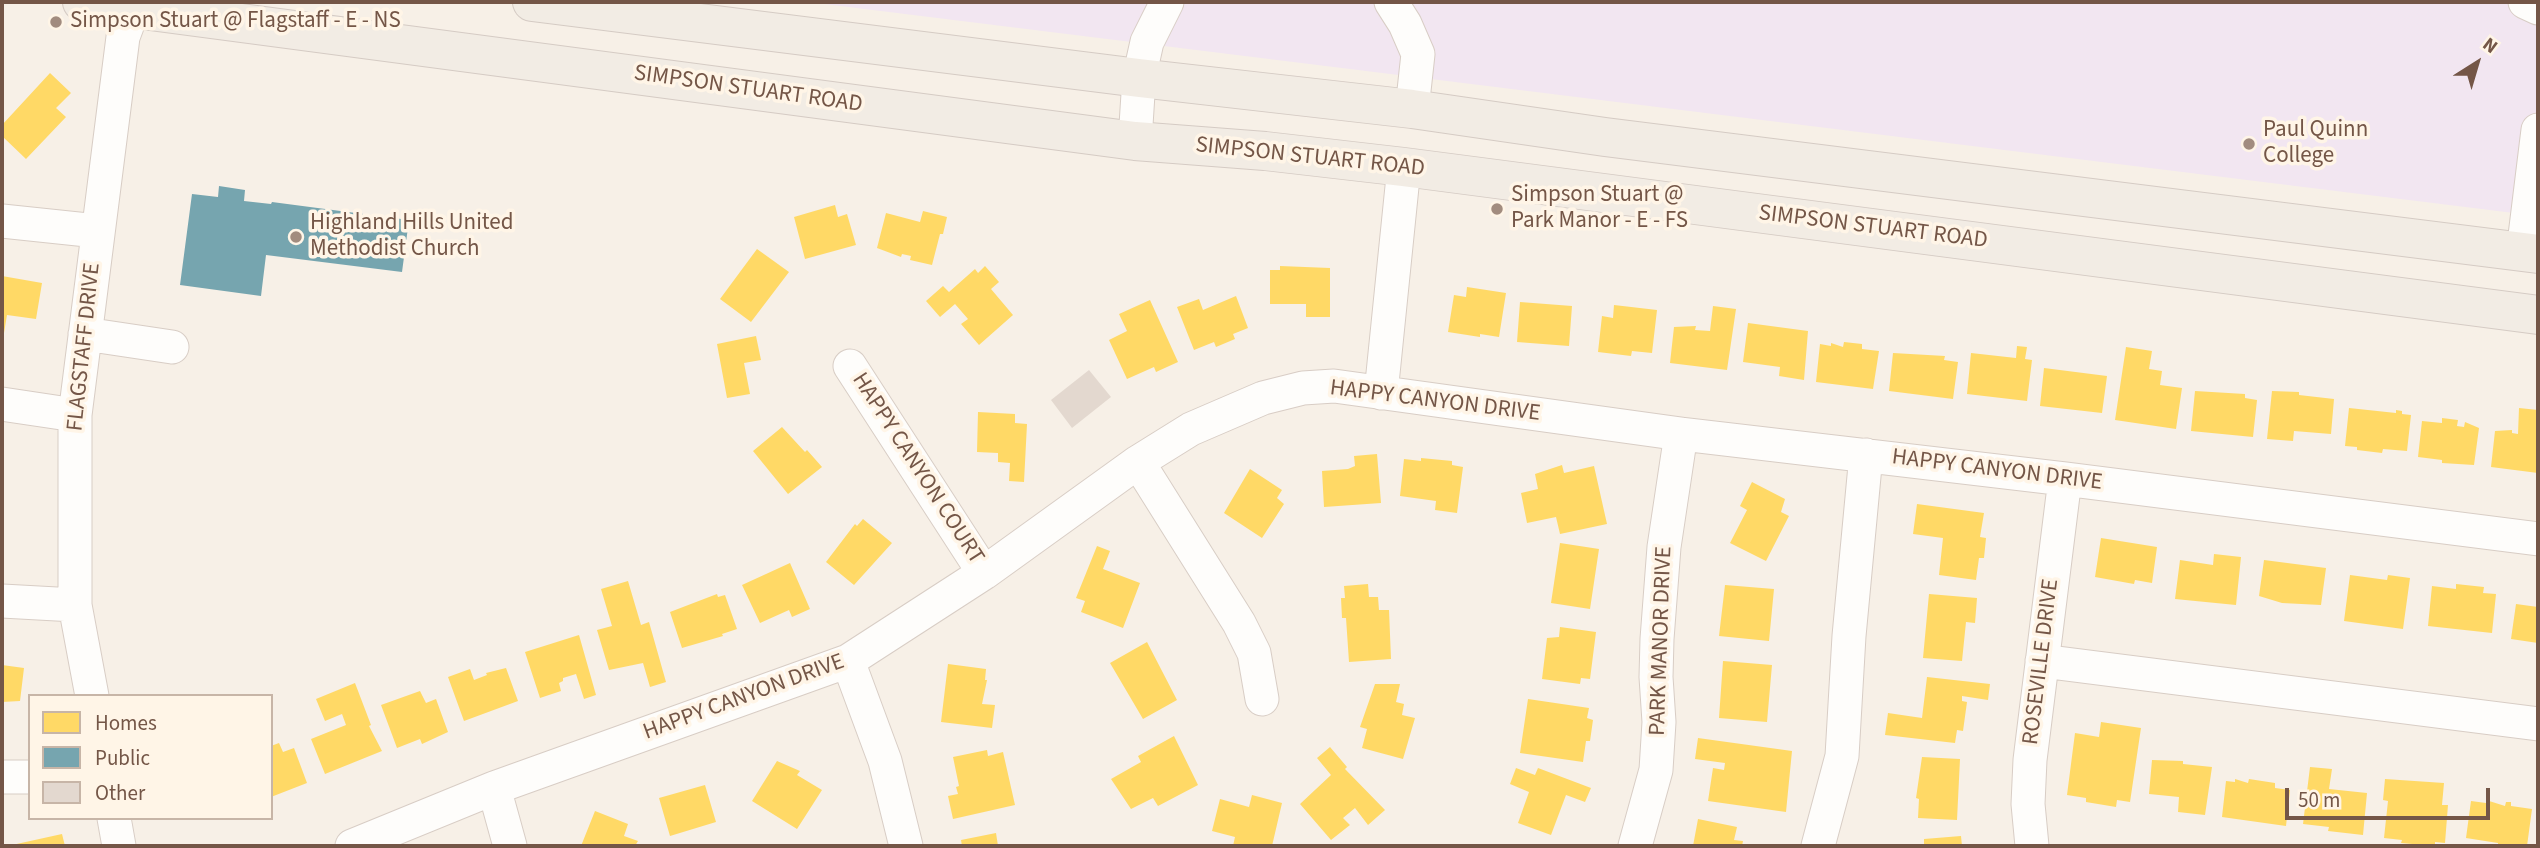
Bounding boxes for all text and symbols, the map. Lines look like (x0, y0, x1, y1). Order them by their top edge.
place label: Simpson Stuart @ Flagstaff - E - NS (70, 8, 401, 36)
marker: Simpson Stuart @ Flagstaff - E - NS (48, 14, 64, 30)
north arrow (2442, 28, 2512, 98)
text: N (2477, 31, 2503, 60)
street label: SIMPSON STUART ROAD (632, 60, 864, 120)
place label: Paul Quinn College (2263, 117, 2368, 171)
street label: SIMPSON STUART ROAD (1194, 132, 1426, 184)
marker: Paul Quinn College (2241, 136, 2257, 152)
place label: Simpson Stuart @ Park Manor - E - FS (1511, 182, 1688, 236)
street label: SIMPSON STUART ROAD (1757, 200, 1989, 256)
marker: Simpson Stuart @ Park Manor - E - FS (1489, 201, 1505, 217)
place label: Highland Hills United Methodist Church (310, 210, 513, 264)
marker: Highland Hills United Methodist Church (288, 229, 304, 245)
street label: FLAGSTAFF DRIVE (62, 261, 108, 433)
street label: HAPPY CANYON COURT (845, 368, 989, 570)
street label: HAPPY CANYON DRIVE (1328, 375, 1542, 429)
street label: HAPPY CANYON DRIVE (1890, 444, 2104, 498)
street label: PARK MANOR DRIVE (1645, 546, 1679, 736)
street label: ROSEVILLE DRIVE (2018, 577, 2066, 747)
street label: HAPPY CANYON DRIVE (640, 649, 848, 747)
legend (28, 694, 273, 820)
text: Homes (95, 708, 157, 738)
text: Public (95, 743, 150, 773)
scale bar (2288, 774, 2493, 818)
text: Other (95, 778, 145, 808)
text: 50 m (2298, 785, 2340, 815)

